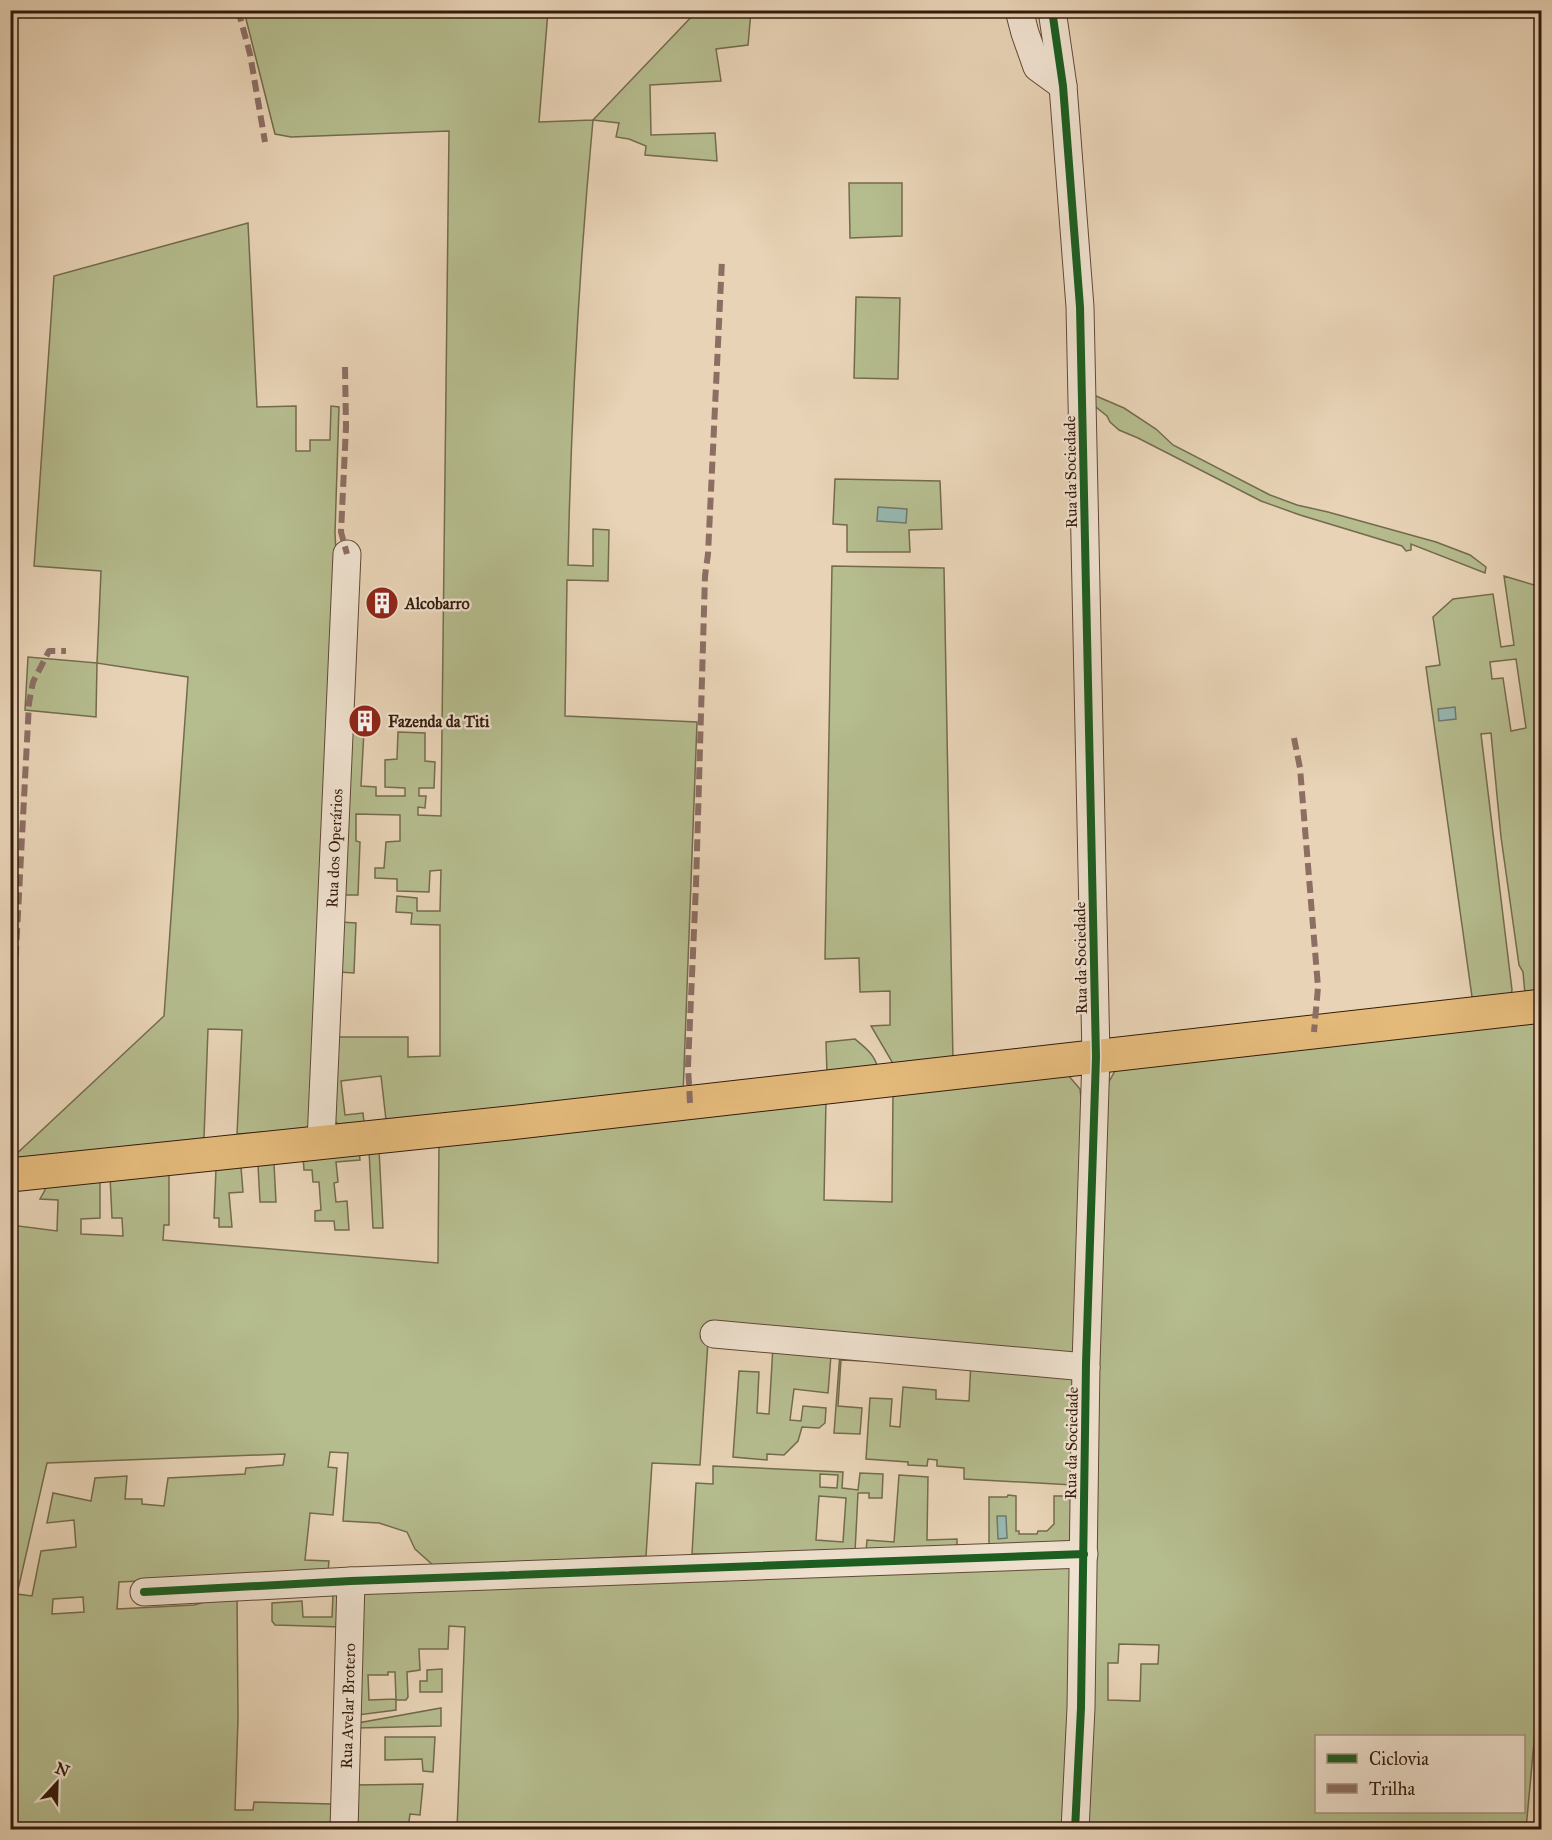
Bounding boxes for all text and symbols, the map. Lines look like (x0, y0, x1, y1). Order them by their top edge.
street label: Rua da Sociedade (1060, 415, 1081, 529)
building icon: Alcobarro (364, 585, 400, 621)
place label: Alcobarro (404, 594, 470, 613)
building icon: Fazenda da Titi (347, 703, 383, 739)
place label: Fazenda da Titi (388, 712, 490, 731)
street label: Rua dos Operários (322, 788, 347, 908)
street label: Rua da Sociedade (1070, 901, 1091, 1015)
street label: Rua da Sociedade (1061, 1386, 1082, 1500)
street label: Rua Avelar Brotero (337, 1643, 359, 1769)
legend (1315, 1735, 1525, 1813)
text: Ciclovia (1369, 1748, 1429, 1770)
north arrow (27, 1753, 87, 1813)
text: N (53, 1758, 73, 1781)
text: Trilha (1369, 1778, 1415, 1800)

